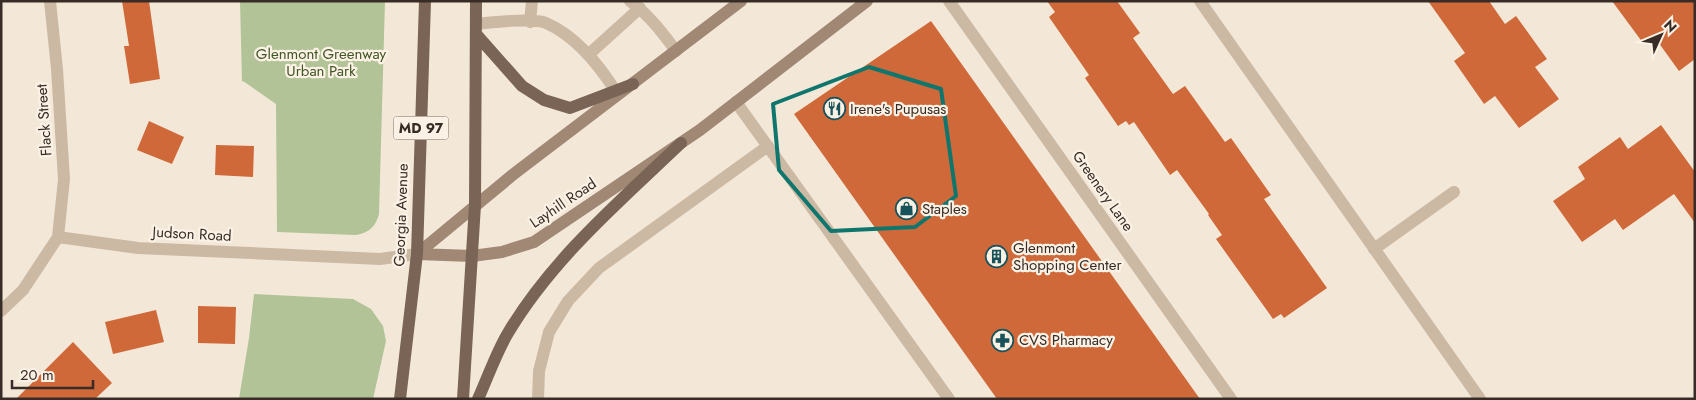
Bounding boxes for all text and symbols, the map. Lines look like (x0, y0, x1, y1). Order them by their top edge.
north arrow (1636, 10, 1686, 60)
text: N (1659, 15, 1681, 37)
park label: Glenmont Greenway Urban Park (256, 43, 387, 82)
street label: Flack Street (30, 83, 57, 157)
restaurant icon: Irene's Pupusas (822, 97, 846, 121)
place label: Irene's Pupusas (850, 98, 946, 120)
road number: MD 97 (394, 116, 448, 140)
street label: Greenery Lane (1067, 146, 1139, 236)
street label: Georgia Avenue (388, 163, 414, 267)
street label: Layhill Road (525, 173, 601, 233)
shop icon: Staples (894, 197, 918, 221)
place label: Staples (922, 198, 967, 220)
street label: Judson Road (150, 221, 232, 247)
place label: Glenmont Shopping Center (1013, 237, 1122, 276)
building icon: Glenmont Shopping Center (985, 245, 1009, 269)
pharmacy icon: CVS Pharmacy (991, 328, 1015, 352)
place label: CVS Pharmacy (1019, 329, 1113, 351)
scale bar (12, 358, 94, 390)
text: 20 m (20, 364, 54, 386)

